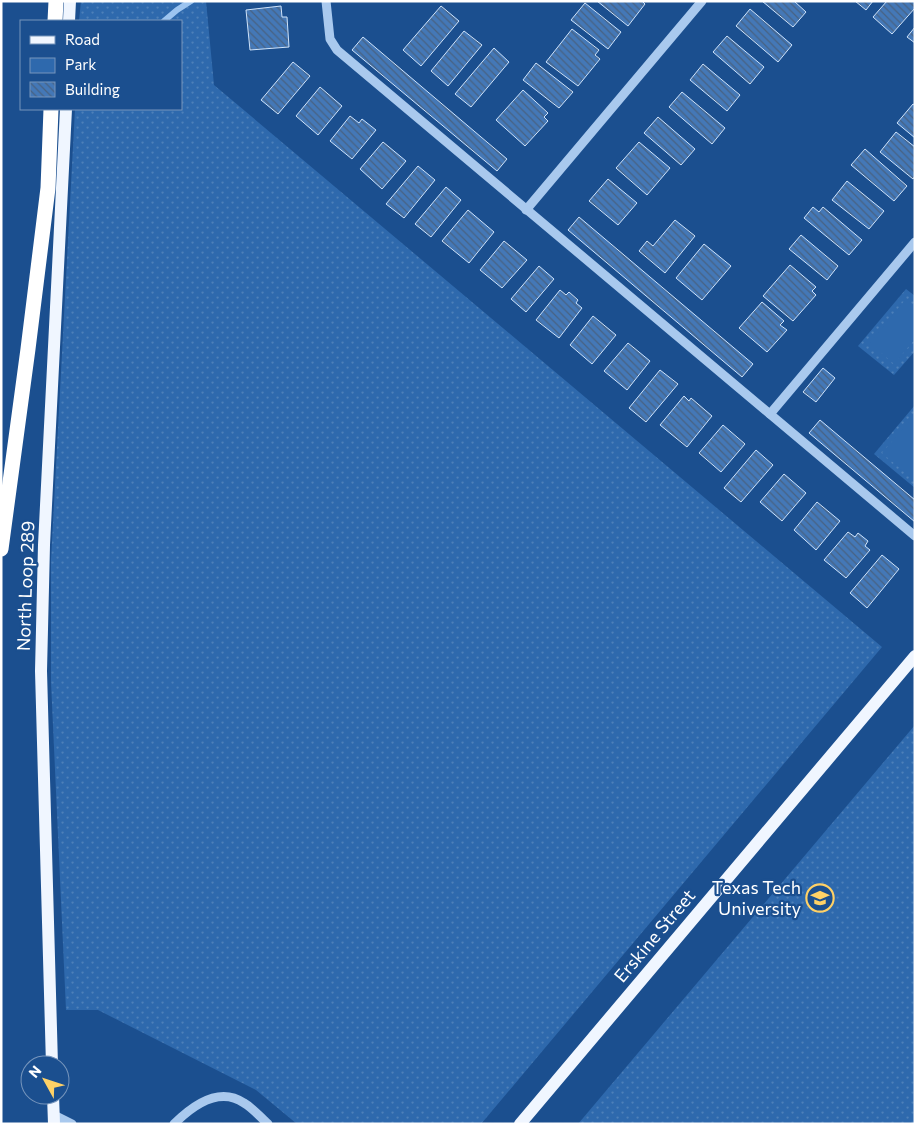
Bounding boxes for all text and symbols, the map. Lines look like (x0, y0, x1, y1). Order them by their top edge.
legend (20, 20, 182, 110)
text: Road (65, 30, 100, 48)
text: Park (65, 55, 96, 73)
text: Building (65, 80, 120, 98)
street label: North Loop 289 (12, 520, 38, 651)
place label: Texas Tech University (712, 876, 801, 919)
school or university icon: Texas Tech University (805, 883, 835, 913)
street label: Erskine Street (609, 885, 699, 986)
north arrow (20, 1055, 70, 1105)
text: N (25, 1062, 45, 1081)

